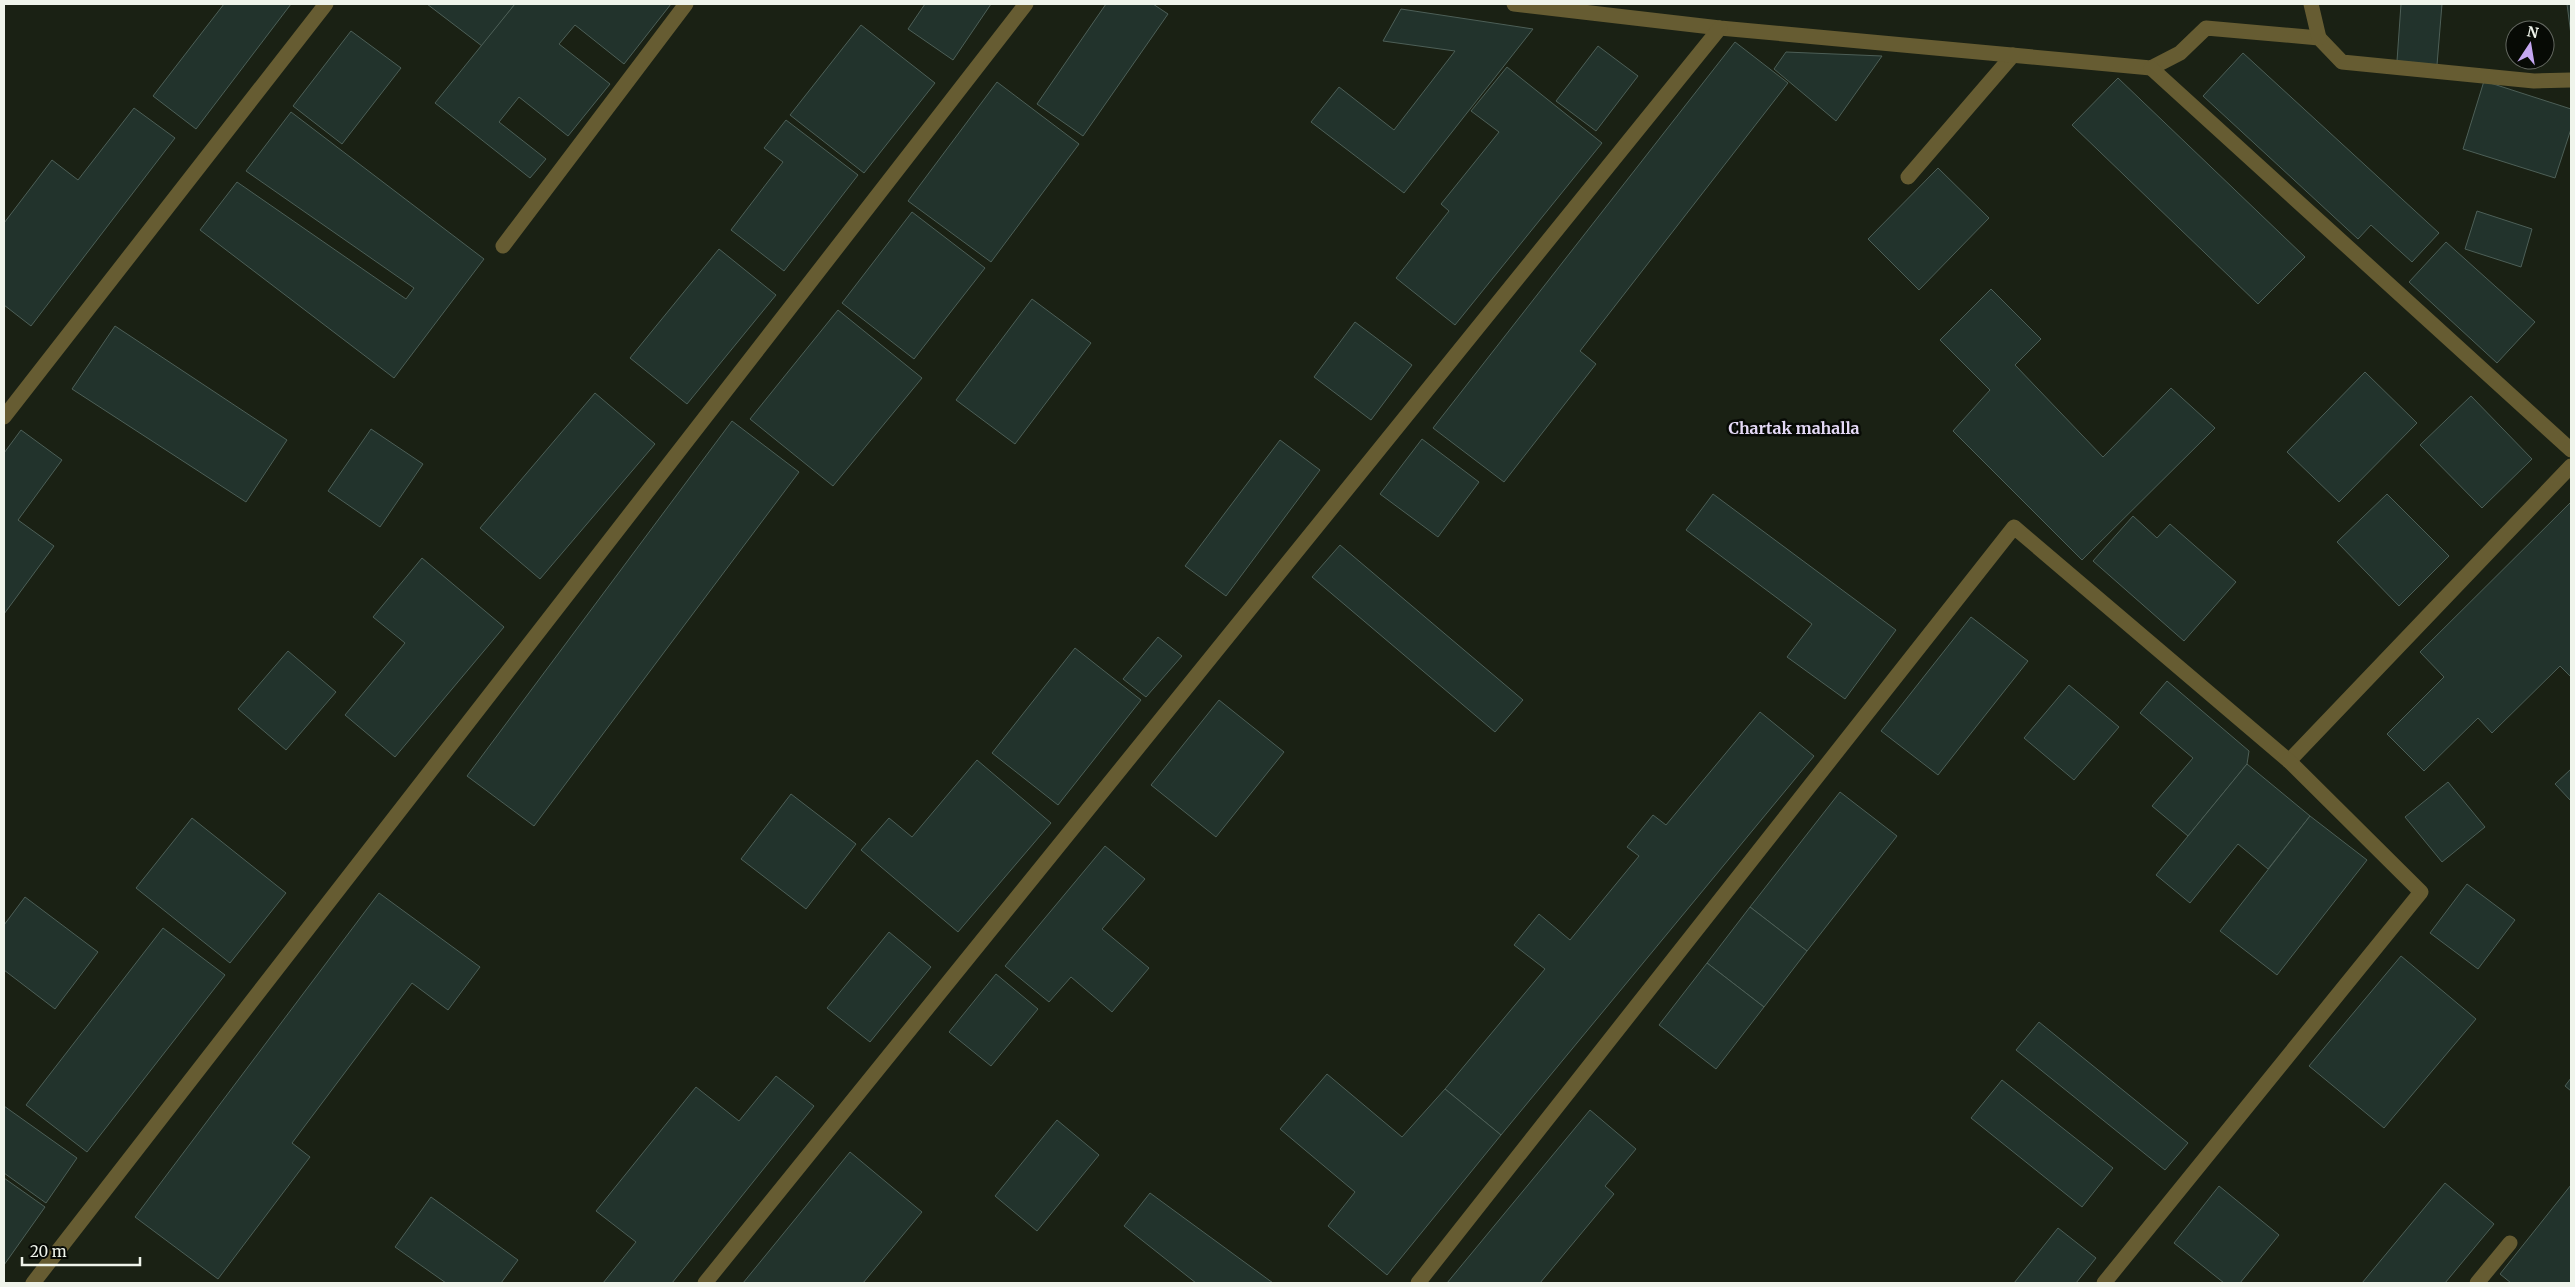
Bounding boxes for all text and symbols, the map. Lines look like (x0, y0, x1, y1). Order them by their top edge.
north arrow (2505, 20, 2555, 70)
text: N (2525, 22, 2540, 42)
district label: Chartak mahalla (1728, 418, 1860, 438)
scale bar (22, 1234, 140, 1266)
text: 20 m (30, 1242, 67, 1261)

